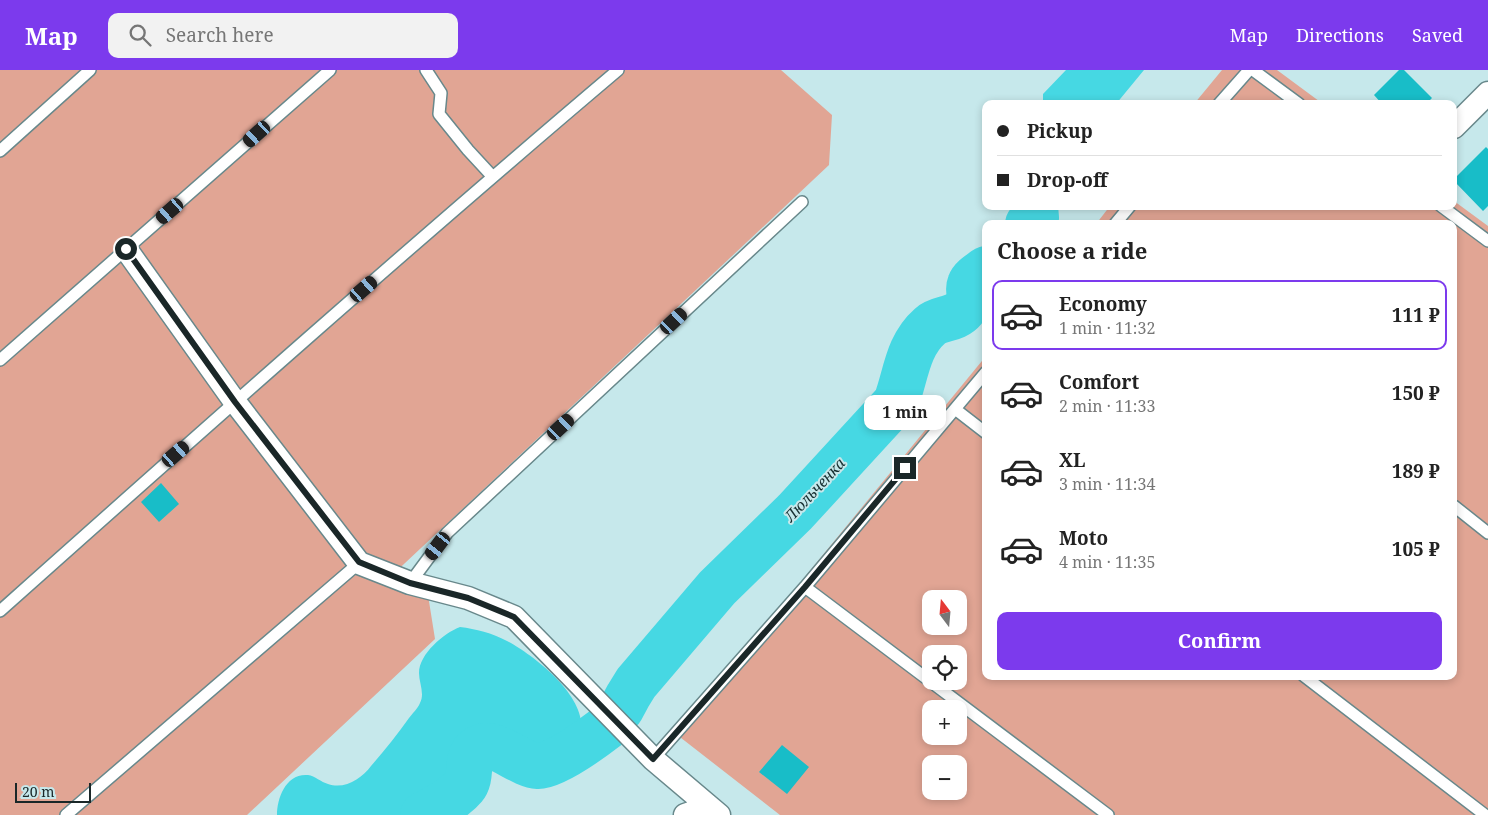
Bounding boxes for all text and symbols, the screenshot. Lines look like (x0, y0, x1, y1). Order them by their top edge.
search box (108, 13, 458, 58)
text: Map (25, 19, 78, 52)
icon: search (126, 21, 154, 49)
text: Search here (166, 22, 274, 48)
text: Map (1230, 23, 1268, 47)
text: Directions (1296, 23, 1384, 47)
text: Saved (1412, 23, 1463, 47)
car (240, 118, 273, 150)
text: Pickup (1027, 118, 1093, 144)
text: Drop-off (1027, 167, 1107, 193)
car (153, 195, 186, 227)
text: Choose a ride (997, 235, 1147, 265)
route start (115, 238, 137, 260)
car (347, 273, 380, 305)
text: Economy (1059, 291, 1147, 317)
icon: car (999, 293, 1044, 338)
text: 111 ₽ (1392, 302, 1440, 328)
car (657, 305, 690, 337)
text: 1 min · 11:32 (1059, 317, 1155, 339)
text: Comfort (1059, 369, 1139, 395)
icon: car (999, 371, 1044, 416)
text: 150 ₽ (1392, 380, 1440, 406)
text: 2 min · 11:33 (1059, 395, 1155, 417)
callout: 1 min (864, 396, 946, 430)
text: 1 min (882, 401, 928, 423)
car (544, 411, 577, 443)
car (159, 438, 192, 470)
text: XL (1059, 447, 1085, 473)
icon: car (999, 449, 1044, 494)
water label: Люльченка (779, 453, 849, 526)
route end (894, 457, 916, 479)
text: 189 ₽ (1392, 458, 1440, 484)
text: 3 min · 11:34 (1059, 473, 1155, 495)
text: Moto (1059, 525, 1108, 551)
icon: car (999, 527, 1044, 572)
car (422, 530, 453, 562)
text: 105 ₽ (1392, 536, 1440, 562)
text: 4 min · 11:35 (1059, 551, 1155, 573)
north arrow (922, 590, 968, 635)
map controls (922, 590, 967, 800)
button: Confirm (997, 612, 1442, 670)
button: locate (922, 645, 967, 690)
button: + (922, 700, 967, 745)
button: − (922, 755, 967, 800)
scale bar (15, 780, 91, 803)
text: 20 m (22, 782, 55, 801)

